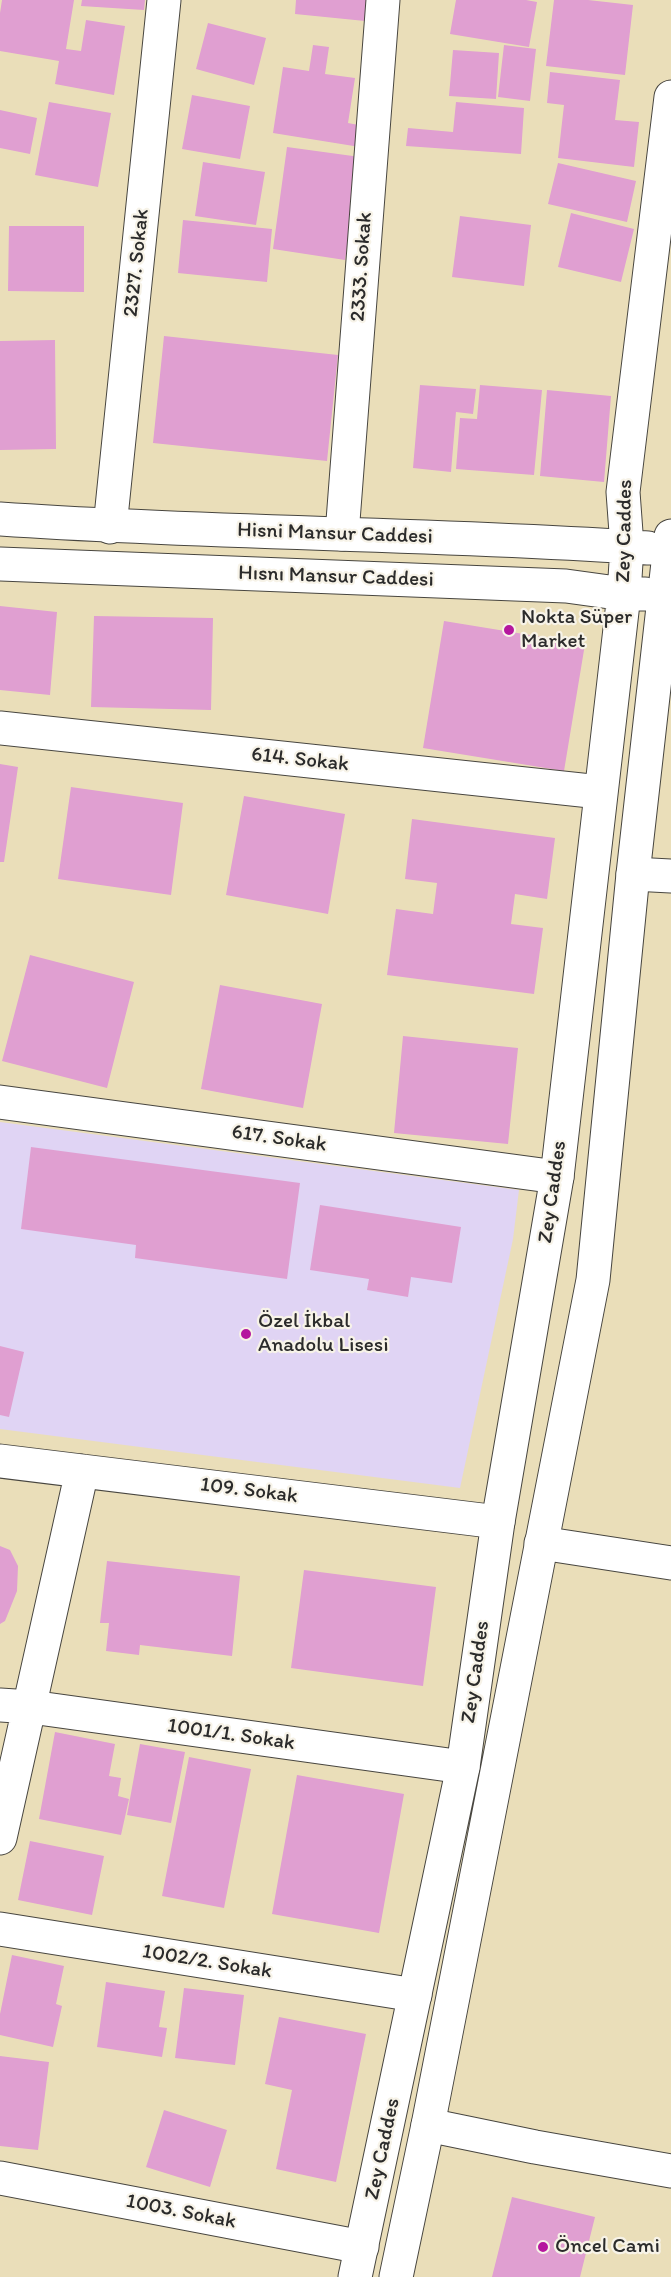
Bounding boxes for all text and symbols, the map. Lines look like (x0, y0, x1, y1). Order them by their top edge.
street label: 2327. Sokak (119, 208, 155, 318)
street label: 2333. Sokak (346, 211, 378, 323)
street label: Zey Caddes (612, 479, 638, 583)
street label: Hisni Mansur Caddesi (237, 518, 433, 550)
street label: Hısnı Mansur Caddesi (238, 561, 434, 593)
place label: Nokta Süper Market (521, 605, 632, 655)
marker: Nokta Süper Market (502, 623, 516, 637)
street label: 614. Sokak (250, 742, 350, 778)
street label: 617. Sokak (230, 1120, 328, 1158)
street label: Zey Caddes (533, 1139, 573, 1245)
place label: Özel İkbal Anadolu Lisesi (258, 1309, 388, 1359)
marker: Özel İkbal Anadolu Lisesi (239, 1327, 253, 1341)
street label: 109. Sokak (199, 1473, 299, 1509)
street label: Zey Caddes (456, 1619, 496, 1725)
street label: 1001/1. Sokak (166, 1714, 296, 1756)
street label: 1002/2. Sokak (140, 1939, 274, 1985)
street label: Zey Caddes (360, 2096, 406, 2202)
street label: 1003. Sokak (124, 2189, 238, 2235)
place label: Öncel Cami (555, 2234, 660, 2260)
marker: Öncel Cami (536, 2240, 550, 2254)

